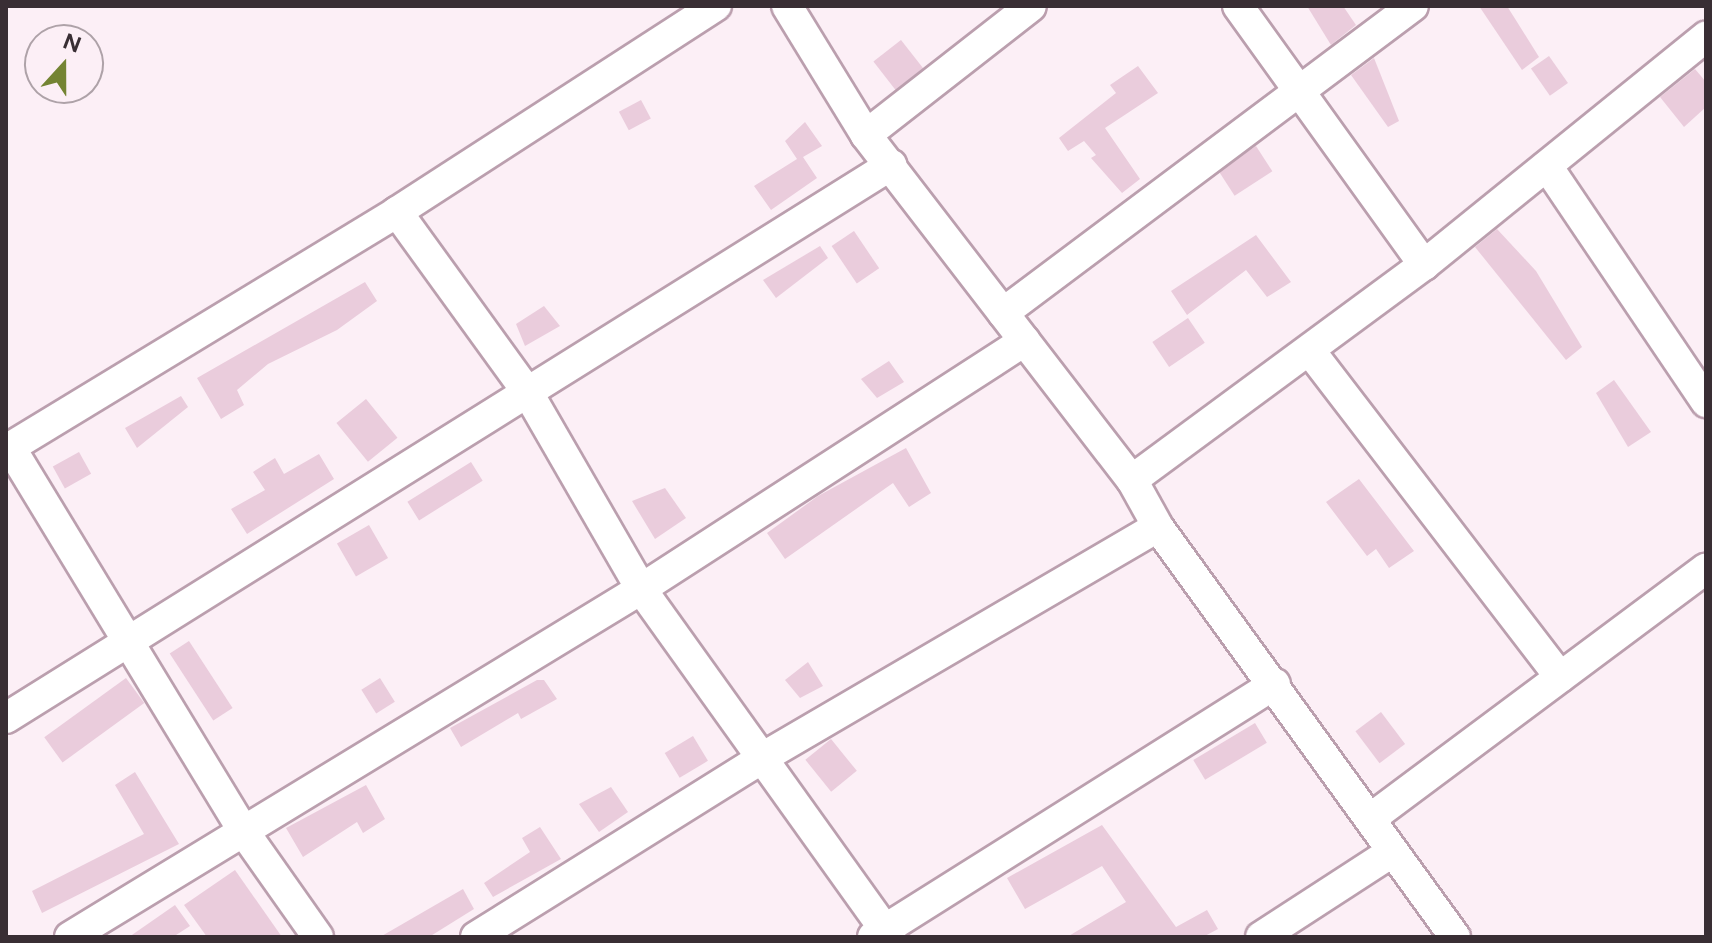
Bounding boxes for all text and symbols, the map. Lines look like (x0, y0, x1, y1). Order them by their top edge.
north arrow (24, 24, 104, 104)
text: N (59, 27, 85, 59)

